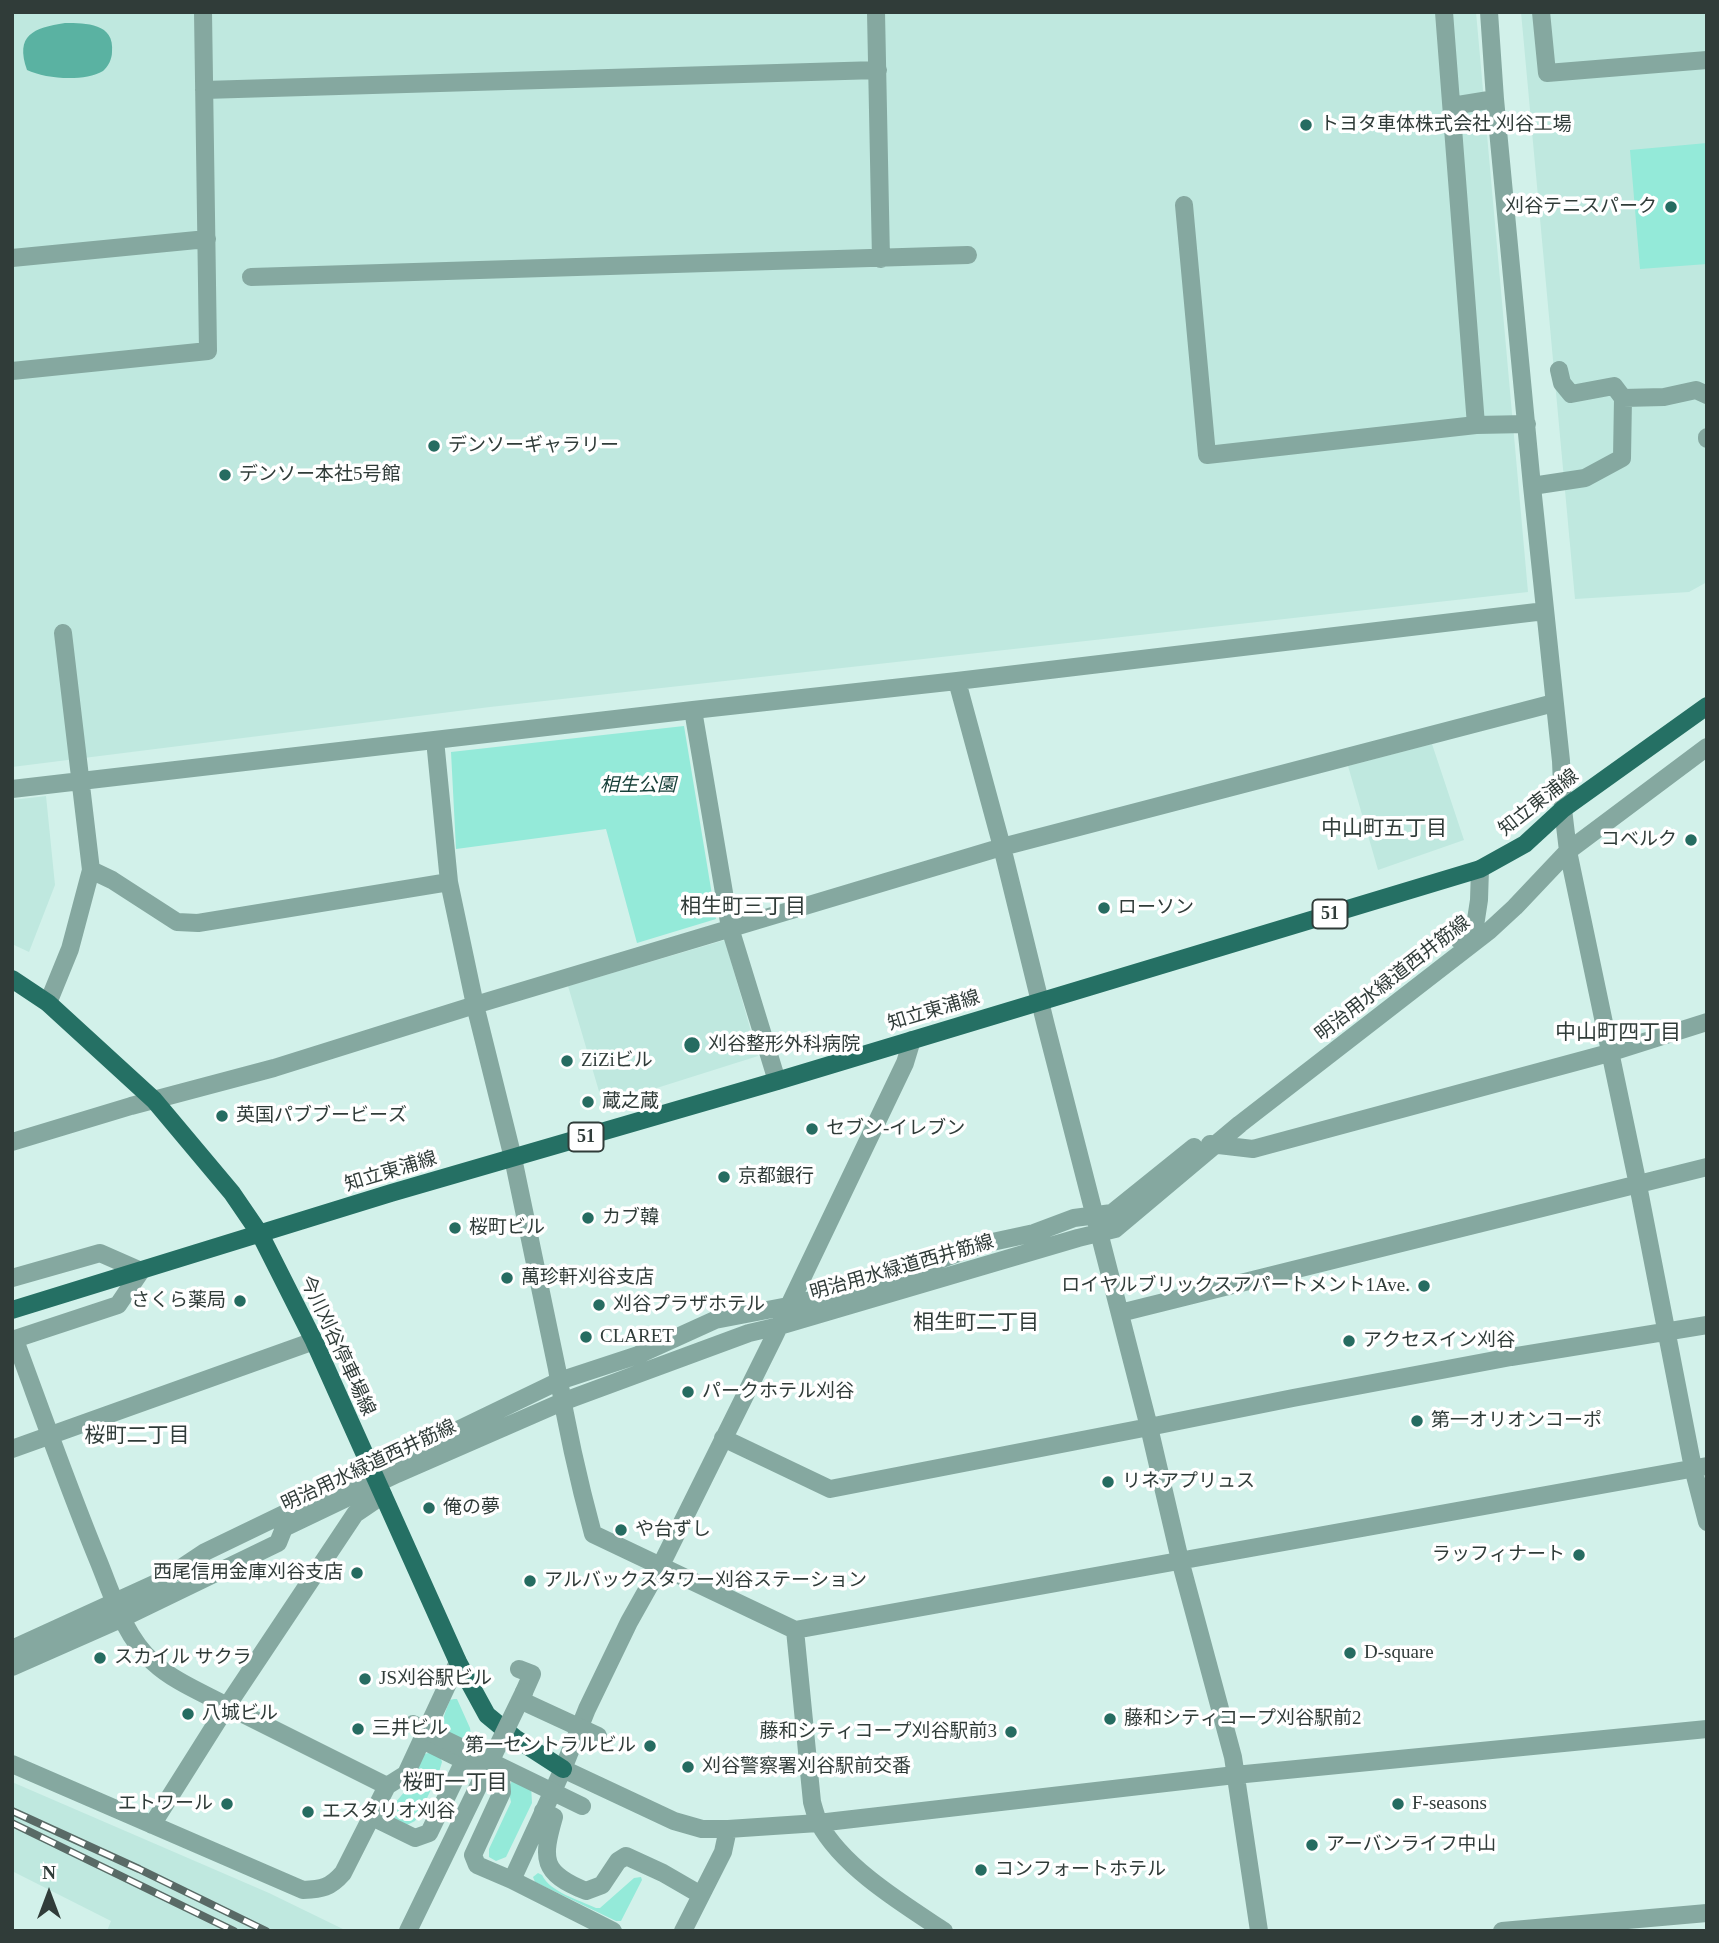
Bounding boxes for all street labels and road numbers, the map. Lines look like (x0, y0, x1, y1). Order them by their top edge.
street label: 知立東浦線 (1495, 765, 1583, 841)
road number: 51 (1312, 900, 1348, 929)
street label: 明治用水緑道西井筋線 (1311, 912, 1475, 1046)
street label: 知立東浦線 (885, 986, 983, 1036)
road number: 51 (568, 1122, 604, 1152)
street label: 知立東浦線 (342, 1147, 440, 1197)
street label: 明治用水緑道西井筋線 (808, 1231, 996, 1305)
street label: 今川刈谷停車場線 (295, 1272, 379, 1420)
street label: 明治用水緑道西井筋線 (278, 1416, 460, 1516)

